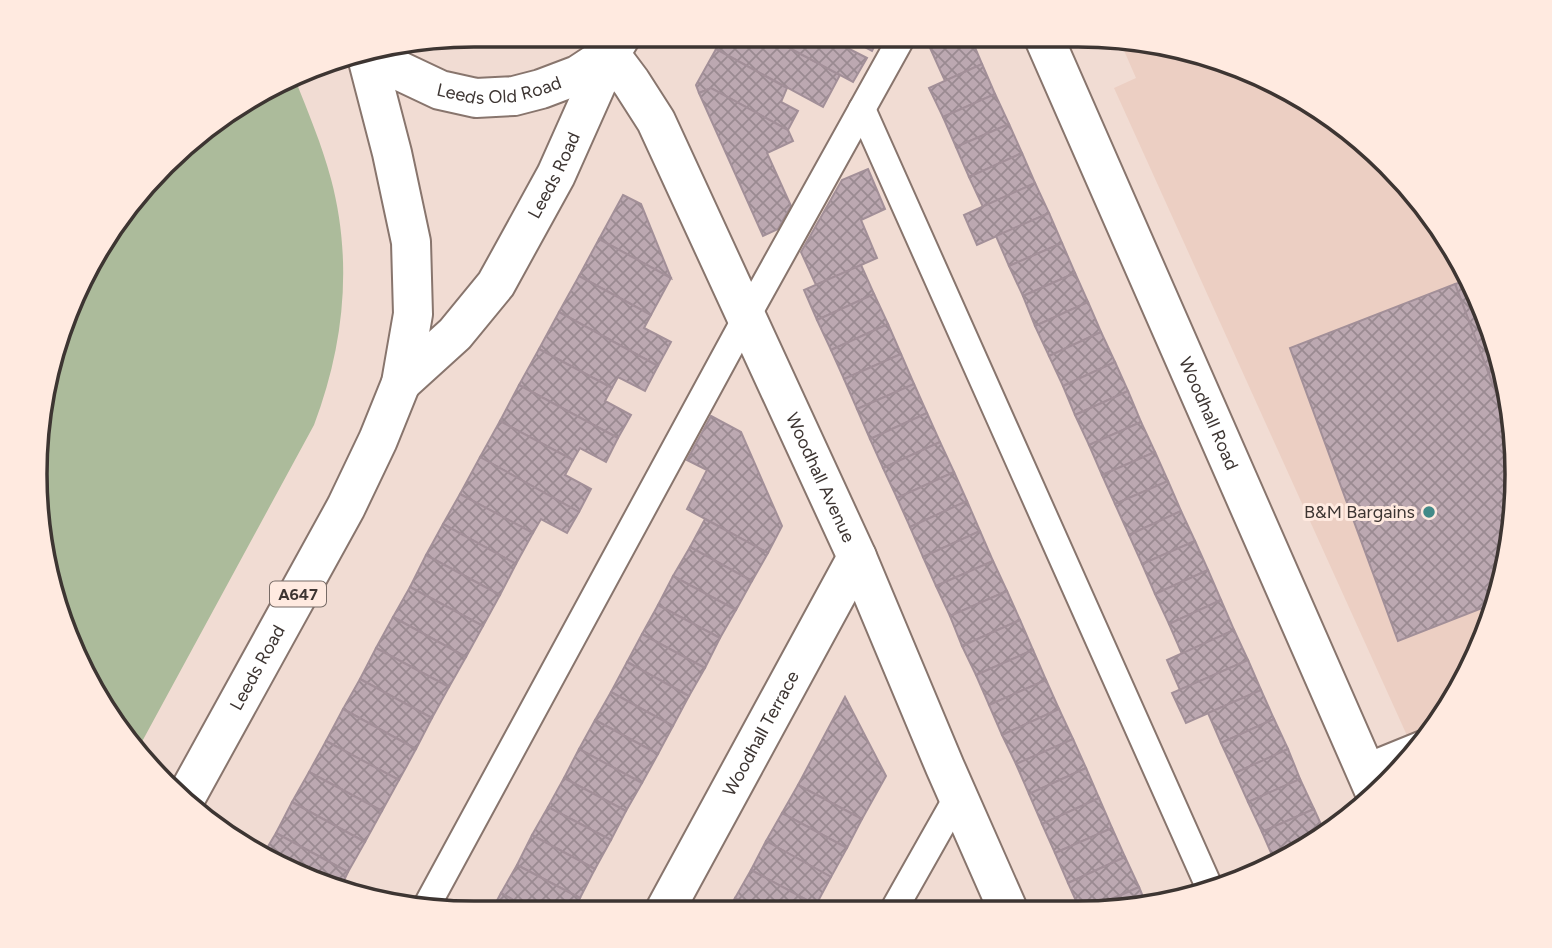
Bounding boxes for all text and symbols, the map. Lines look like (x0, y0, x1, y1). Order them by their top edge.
street label: Leeds Old Road (435, 71, 565, 109)
street label: Leeds Road (523, 129, 585, 222)
street label: Woodhall Road (1174, 354, 1243, 473)
street label: Woodhall Avenue (781, 409, 860, 546)
place label: B&M Bargains (1304, 501, 1415, 523)
marker: B&M Bargains (1421, 504, 1437, 520)
road number: A647 (270, 582, 326, 607)
street label: Leeds Road (225, 621, 290, 714)
street label: Woodhall Terrace (718, 667, 804, 800)

